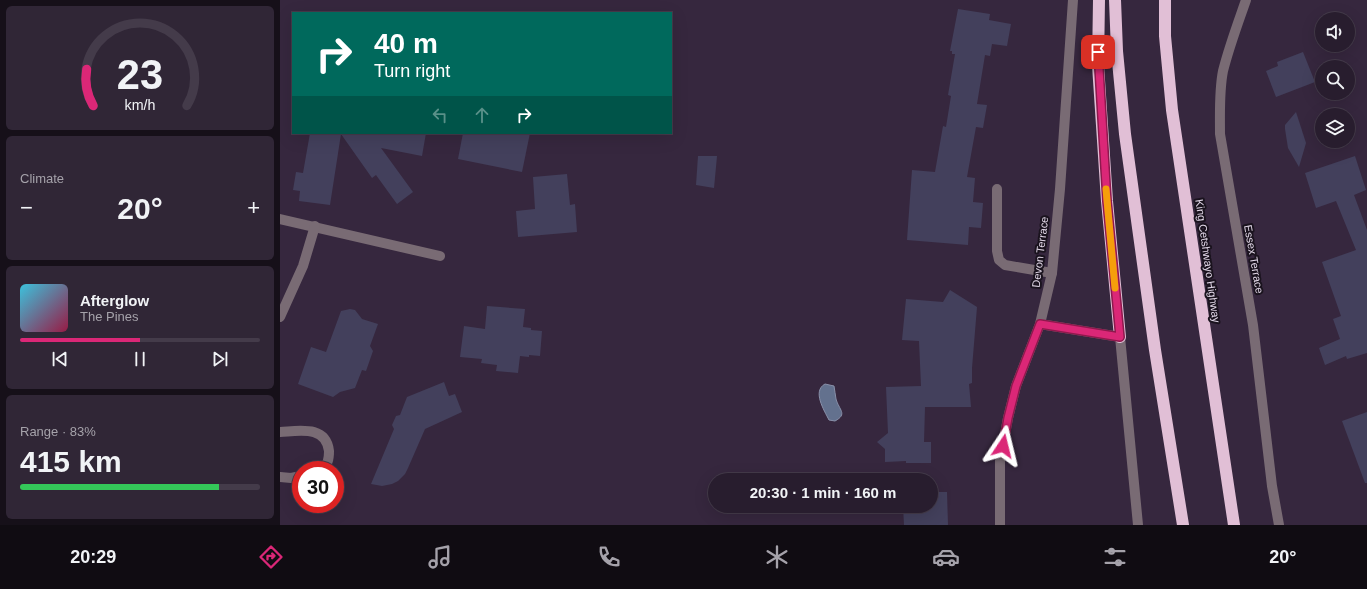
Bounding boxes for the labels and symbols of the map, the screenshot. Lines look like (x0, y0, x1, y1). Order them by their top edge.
pin (1081, 35, 1115, 69)
street label: King Cetshwayo Highway (1193, 198, 1223, 324)
street label: Devon Terrace (1030, 216, 1050, 288)
street label: Essex Terrace (1242, 224, 1266, 294)
position arrow (982, 425, 1024, 467)
speed limit sign: 30 (292, 461, 344, 513)

